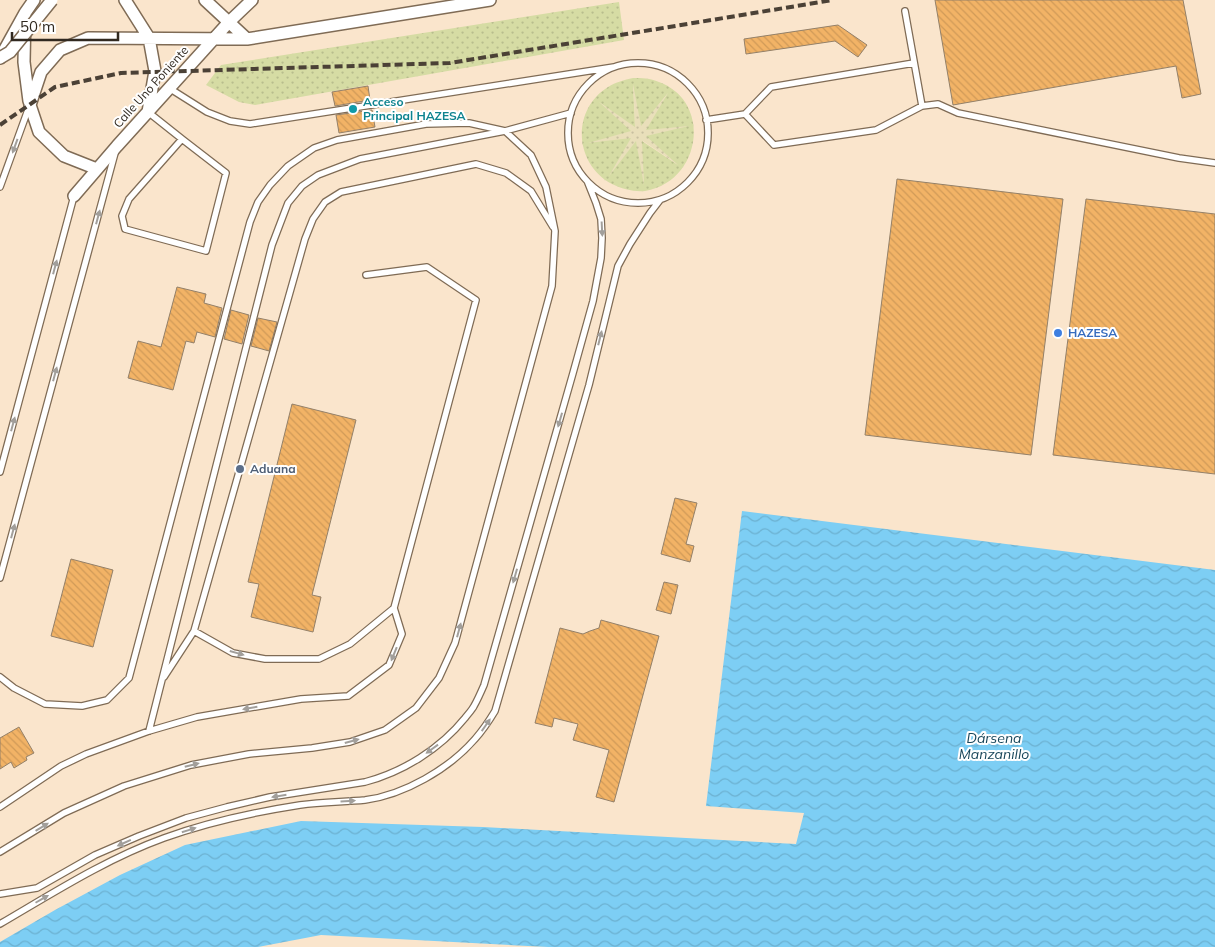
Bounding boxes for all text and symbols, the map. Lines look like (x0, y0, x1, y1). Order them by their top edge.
scale bar (12, 10, 119, 42)
text: 50 m (20, 17, 55, 36)
street label: Calle Uno Poniente (110, 43, 191, 131)
place label: Acceso Principal HAZESA (363, 94, 466, 123)
marker: Acceso Principal HAZESA (347, 103, 359, 115)
one-way arrow (11, 139, 19, 154)
one-way arrow (94, 210, 102, 225)
one-way arrow (598, 222, 606, 238)
one-way arrow (51, 260, 59, 275)
place label: HAZESA (1068, 325, 1117, 340)
marker: HAZESA (1052, 327, 1064, 339)
one-way arrow (597, 330, 605, 345)
one-way arrow (52, 366, 60, 381)
one-way arrow (555, 412, 563, 427)
one-way arrow (9, 417, 17, 432)
place label: Aduana (250, 461, 296, 476)
marker: Aduana (234, 463, 246, 475)
one-way arrow (9, 523, 17, 538)
one-way arrow (510, 569, 518, 584)
one-way arrow (455, 623, 463, 638)
one-way arrow (389, 647, 397, 661)
one-way arrow (229, 649, 245, 657)
one-way arrow (241, 704, 257, 712)
one-way arrow (481, 718, 491, 732)
water label: Dársena Manzanillo (959, 729, 1029, 763)
one-way arrow (344, 737, 360, 745)
one-way arrow (425, 744, 439, 754)
one-way arrow (184, 761, 199, 769)
one-way arrow (270, 792, 286, 800)
one-way arrow (340, 797, 356, 805)
one-way arrow (35, 822, 48, 831)
one-way arrow (181, 826, 196, 834)
one-way arrow (117, 839, 131, 847)
one-way arrow (36, 895, 49, 904)

